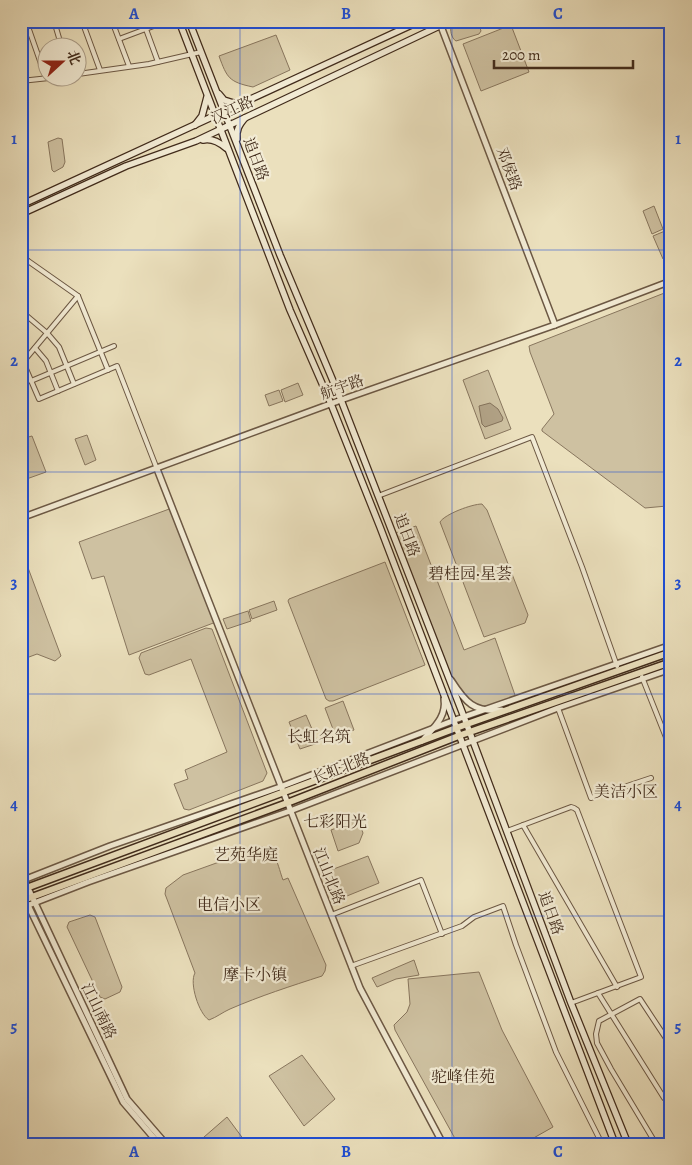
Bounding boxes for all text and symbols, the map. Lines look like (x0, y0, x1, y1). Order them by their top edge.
text: A (128, 3, 140, 25)
text: B (341, 3, 351, 25)
text: C (553, 3, 563, 25)
north arrow (38, 38, 88, 88)
scale bar (494, 38, 633, 70)
text: 200 m (502, 45, 541, 65)
text: 北 (62, 48, 85, 67)
street label: 汉江路 (207, 91, 257, 129)
text: 1 (11, 128, 17, 150)
text: 1 (675, 128, 681, 150)
street label: 追日路 (239, 134, 273, 184)
street label: 邓侯路 (492, 144, 526, 194)
text: 2 (10, 350, 18, 372)
text: 2 (674, 350, 682, 372)
street label: 航宇路 (317, 370, 367, 404)
street label: 追日路 (390, 510, 424, 560)
district label: 碧桂园·星荟 (428, 563, 512, 585)
text: 3 (11, 572, 18, 594)
text: 3 (675, 572, 682, 594)
district label: 长虹名筑 (287, 726, 351, 748)
street label: 长虹北路 (309, 748, 373, 788)
district label: 美洁小区 (594, 781, 658, 803)
text: 4 (10, 794, 18, 816)
text: 4 (674, 794, 682, 816)
district label: 七彩阳光 (303, 811, 367, 833)
district label: 艺苑华庭 (214, 844, 278, 866)
street label: 江山北路 (308, 844, 350, 908)
street label: 追日路 (534, 888, 568, 938)
district label: 电信小区 (197, 894, 261, 916)
district label: 摩卡小镇 (223, 964, 287, 986)
street label: 江山南路 (77, 980, 121, 1042)
text: 5 (11, 1016, 18, 1038)
text: 5 (675, 1016, 682, 1038)
district label: 驼峰佳苑 (431, 1066, 495, 1088)
text: A (128, 1141, 140, 1163)
text: B (341, 1141, 351, 1163)
text: C (553, 1141, 563, 1163)

